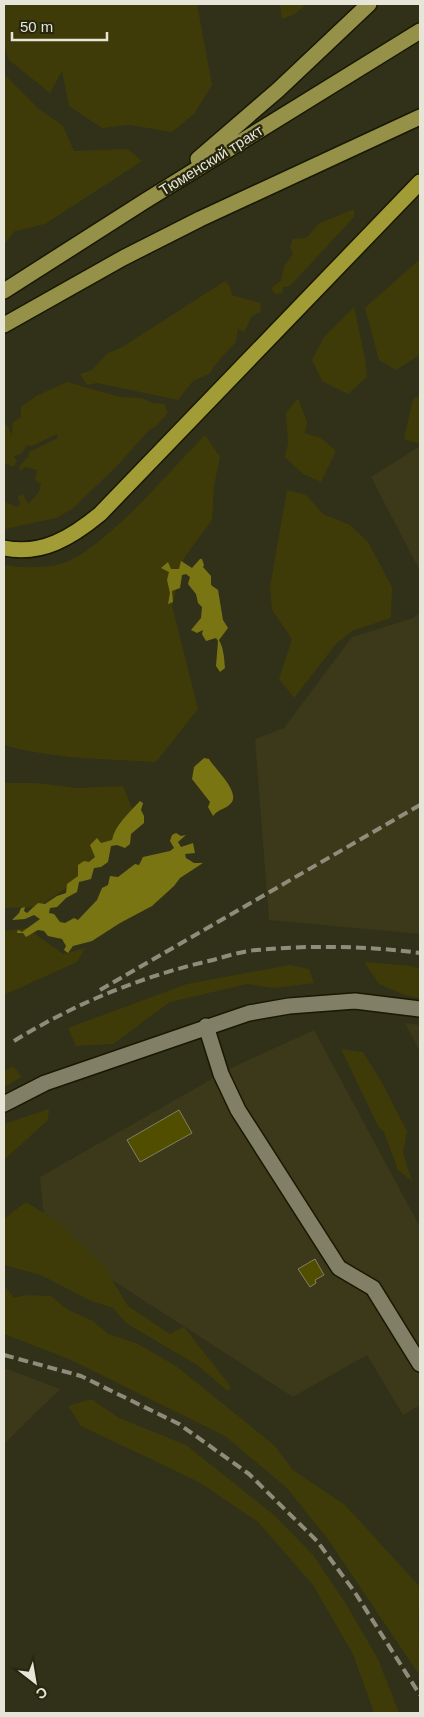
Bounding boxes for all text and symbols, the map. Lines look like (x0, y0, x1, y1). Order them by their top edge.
scale bar (12, 10, 108, 42)
text: 50 m (20, 18, 53, 35)
street label: Тюменский тракт (156, 121, 266, 199)
north arrow (10, 1657, 60, 1707)
text: С (33, 1684, 50, 1703)

